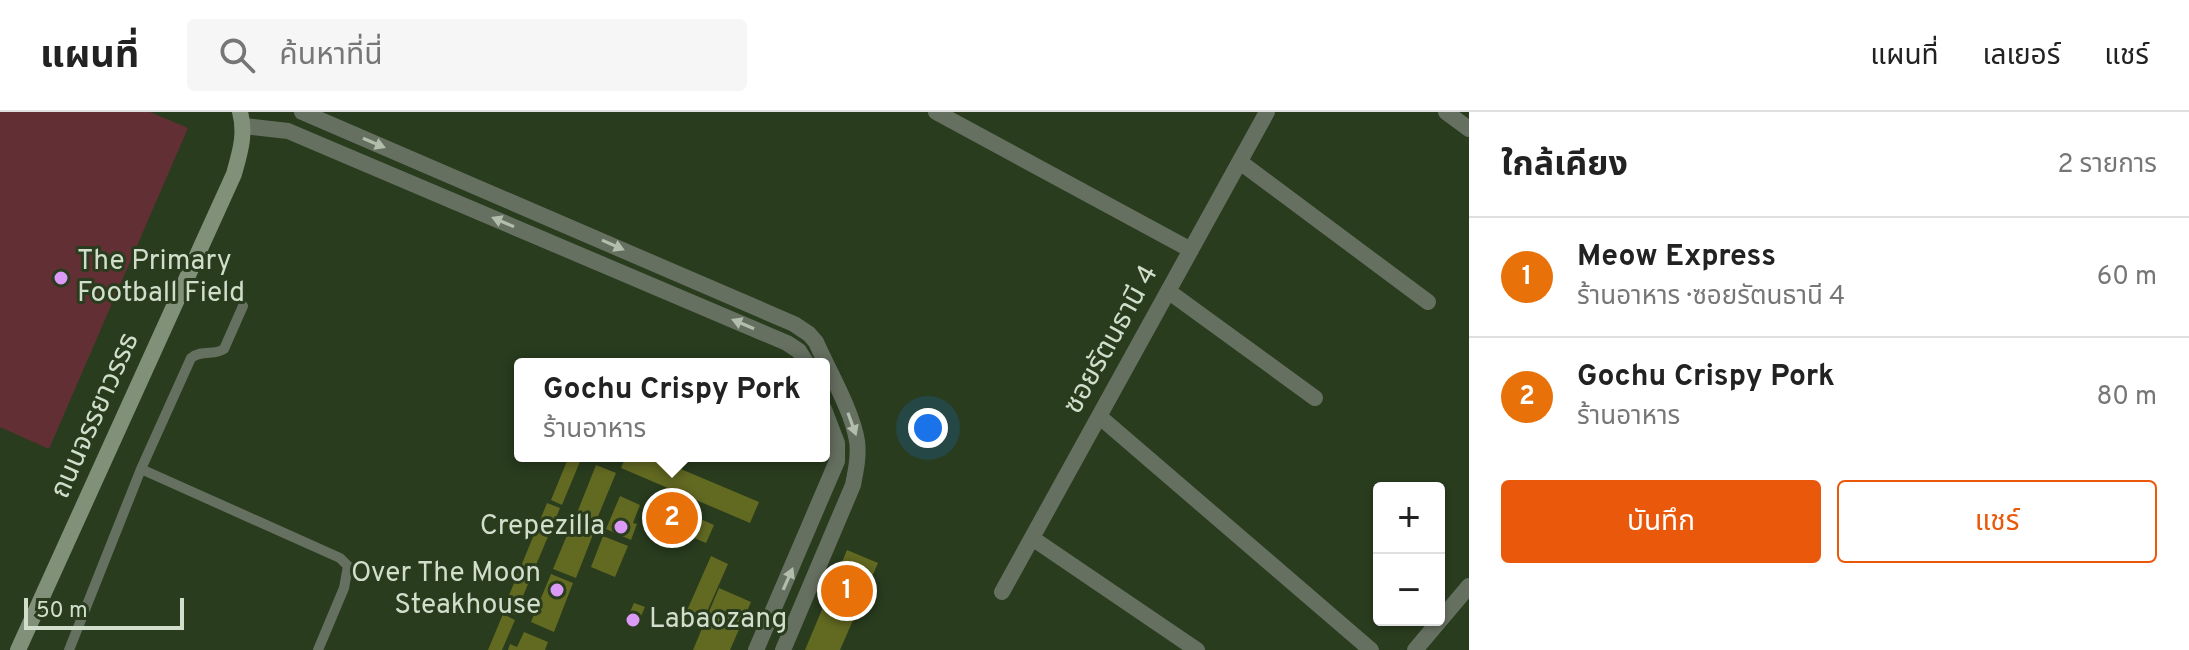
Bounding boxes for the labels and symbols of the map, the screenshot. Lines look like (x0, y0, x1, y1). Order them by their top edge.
one-way arrow (362, 136, 386, 149)
one-way arrow (491, 216, 515, 229)
one-way arrow (601, 238, 625, 251)
place label: The Primary Football Field (77, 244, 245, 312)
street label: ซอยรัตนธานี 4 (1056, 259, 1168, 421)
marker: The Primary Football Field (52, 269, 70, 287)
one-way arrow (731, 317, 755, 330)
street label: ถนนจรรยาวรรธ (43, 327, 149, 505)
your location (908, 408, 948, 448)
one-way arrow (846, 412, 858, 436)
pin: 2 (646, 488, 698, 548)
place label: Crepezilla (480, 509, 605, 545)
marker: Crepezilla (612, 518, 630, 536)
place label: Over The Moon Steakhouse (351, 556, 541, 624)
pin: 1 (821, 561, 873, 621)
one-way arrow (781, 567, 794, 590)
marker: Over The Moon Steakhouse (548, 581, 566, 599)
scale bar (24, 594, 184, 630)
place label: Labaozang (649, 602, 787, 638)
marker: Labaozang (624, 611, 642, 629)

